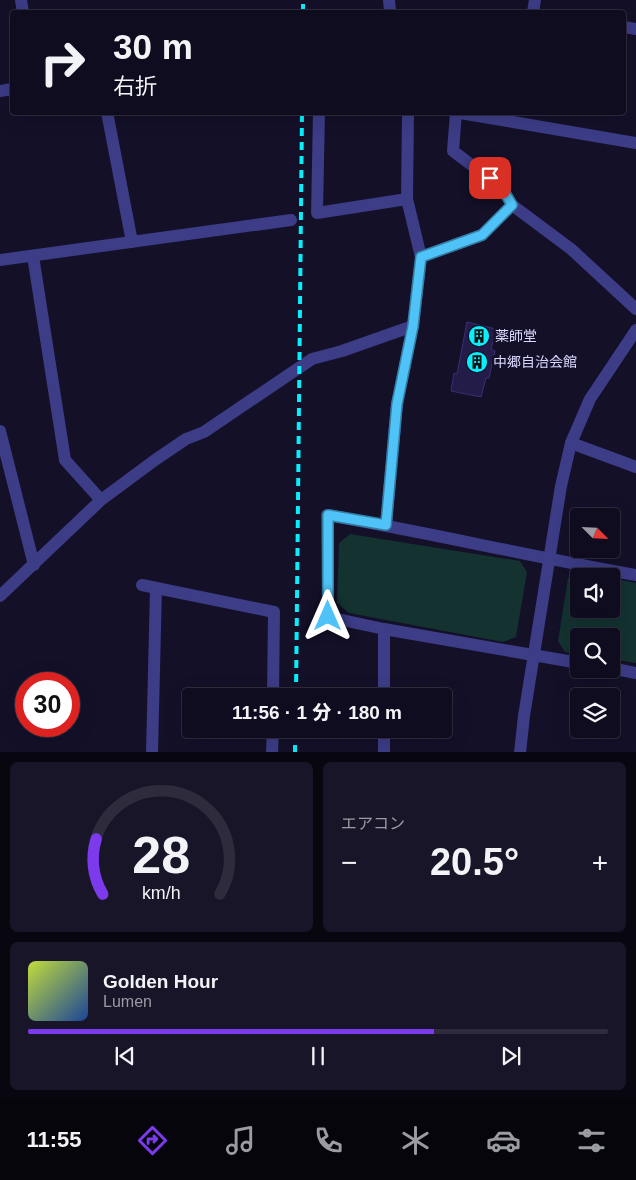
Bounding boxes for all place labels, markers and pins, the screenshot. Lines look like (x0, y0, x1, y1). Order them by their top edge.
pin (469, 157, 511, 199)
building icon: 薬師堂 (467, 324, 491, 348)
place label: 薬師堂 (495, 328, 537, 344)
building icon: 中郷自治会館 (465, 350, 489, 374)
place label: 中郷自治会館 (493, 354, 577, 370)

